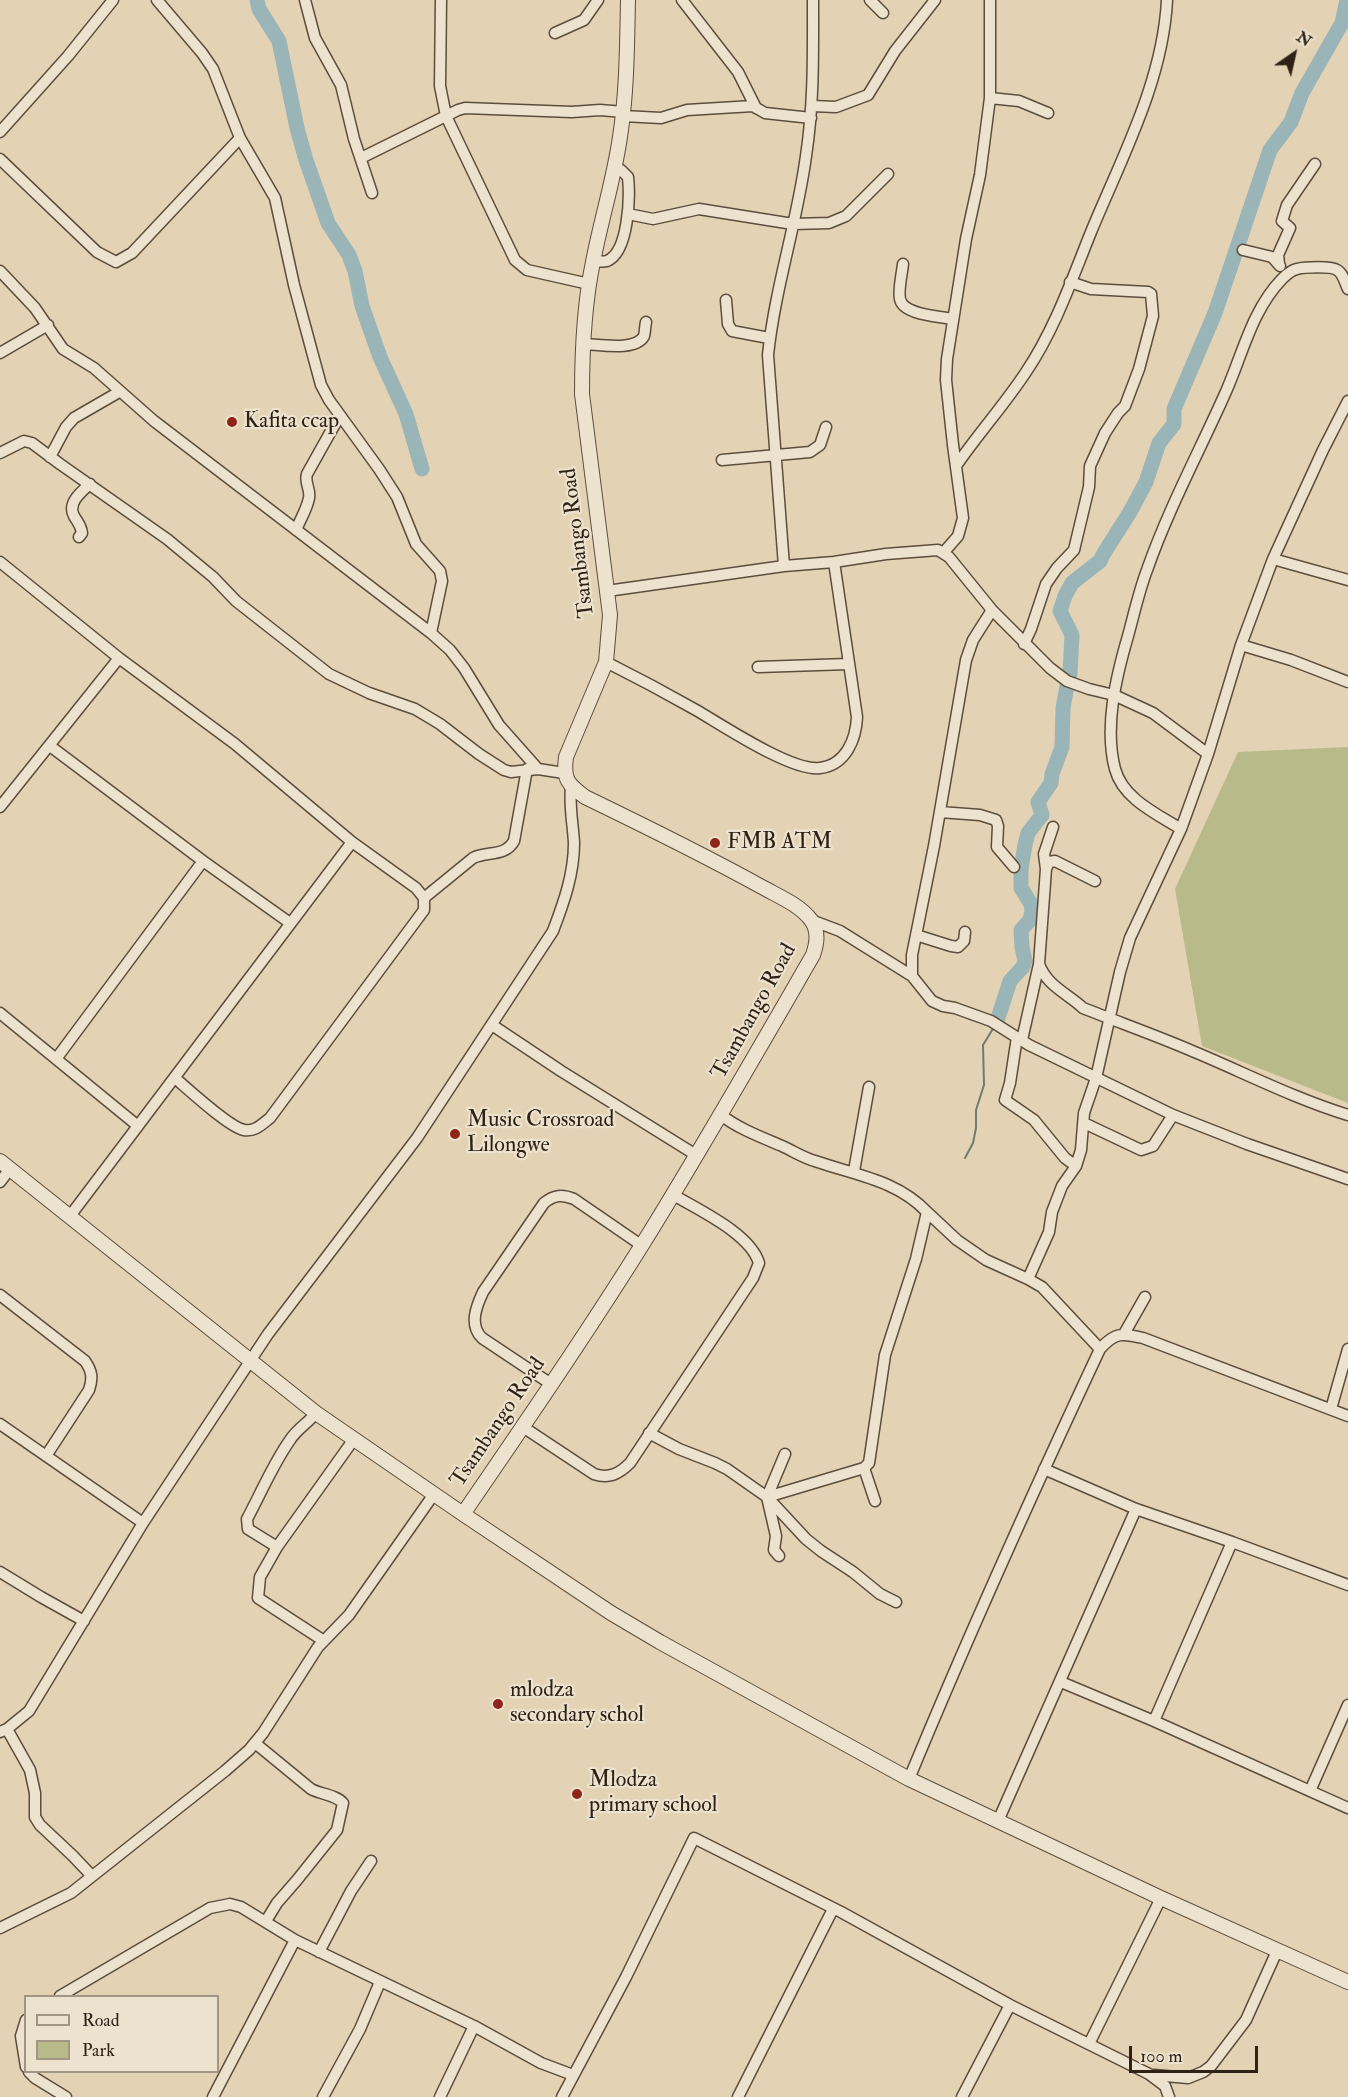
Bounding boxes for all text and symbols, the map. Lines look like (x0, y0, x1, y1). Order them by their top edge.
north arrow (1264, 24, 1324, 84)
text: N (1293, 27, 1316, 51)
place label: Kafita ccap (244, 409, 339, 435)
marker: Kafita ccap (225, 415, 239, 429)
street label: Tsambango Road (557, 467, 601, 619)
place label: FMB ATM (727, 830, 832, 856)
marker: FMB ATM (708, 836, 722, 850)
street label: Tsambango Road (707, 940, 803, 1084)
place label: Music Crossroad Lilongwe (467, 1108, 614, 1160)
marker: Music Crossroad Lilongwe (448, 1127, 462, 1141)
street label: Tsambango Road (446, 1353, 552, 1493)
place label: mlodza secondary schol (510, 1678, 644, 1730)
marker: mlodza secondary schol (491, 1697, 505, 1711)
place label: Mlodza primary school (589, 1768, 717, 1820)
marker: Mlodza primary school (570, 1787, 584, 1801)
legend (24, 1995, 219, 2073)
text: Road (82, 2009, 120, 2032)
scale bar (1132, 2034, 1261, 2072)
text: Park (82, 2039, 115, 2062)
text: 100 m (1140, 2045, 1183, 2068)

